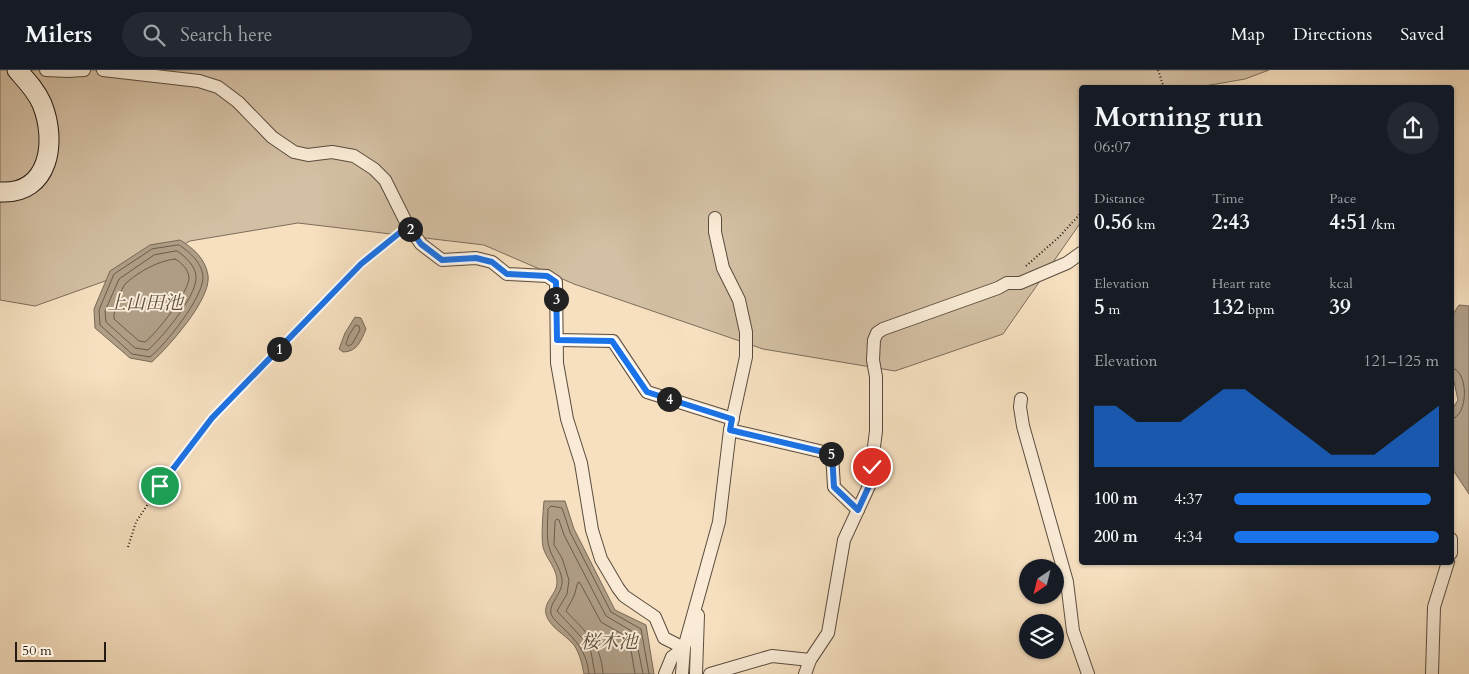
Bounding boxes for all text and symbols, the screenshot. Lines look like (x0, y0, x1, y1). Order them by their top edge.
search box (122, 12, 472, 57)
text: Milers (25, 18, 92, 51)
icon: search (140, 21, 168, 49)
text: Search here (180, 22, 272, 48)
text: Map (1231, 22, 1265, 47)
text: Directions (1293, 22, 1372, 47)
text: Saved (1400, 22, 1444, 47)
text: Morning run (1094, 98, 1263, 136)
button: share (1387, 102, 1439, 154)
text: 06:07 (1094, 136, 1131, 158)
text: Distance (1094, 189, 1145, 208)
text: Time (1212, 189, 1244, 208)
text: Pace (1329, 189, 1356, 208)
text: 0.56 (1094, 208, 1132, 237)
text: 2:43 (1212, 208, 1250, 237)
text: 4:51 (1329, 208, 1368, 237)
text: km (1132, 215, 1155, 234)
text: /km (1368, 215, 1395, 234)
pin: 2 (398, 216, 422, 242)
text: 2 (407, 220, 414, 239)
text: Elevation (1094, 274, 1150, 293)
text: Heart rate (1212, 274, 1271, 293)
text: kcal (1329, 274, 1353, 293)
pin: 3 (544, 286, 568, 312)
water label: 上山田池 (107, 290, 185, 316)
text: 3 (553, 290, 560, 309)
text: 5 (1094, 293, 1105, 322)
text: 132 (1212, 293, 1244, 322)
text: 39 (1329, 293, 1351, 322)
text: m (1105, 300, 1120, 319)
text: bpm (1244, 300, 1275, 319)
pin: 1 (266, 336, 292, 362)
text: 1 (276, 340, 283, 359)
text: Elevation (1094, 350, 1158, 372)
text: 121–125 m (1363, 350, 1439, 372)
pin: 4 (656, 386, 682, 412)
text: 4 (666, 390, 673, 409)
pin: 5 (818, 442, 844, 466)
text: 5 (828, 445, 835, 464)
pin (851, 446, 893, 488)
icon: check (858, 453, 886, 481)
pin (139, 465, 181, 507)
icon: arrive (146, 472, 174, 500)
text: 100 m (1094, 488, 1138, 510)
text: 4:37 (1174, 488, 1203, 510)
text: 200 m (1094, 526, 1138, 548)
text: 4:34 (1174, 526, 1203, 548)
north arrow (1019, 559, 1064, 604)
map controls (1019, 559, 1064, 659)
button: layers (1019, 614, 1064, 659)
water label: 桜木池 (580, 629, 639, 655)
scale bar (15, 639, 106, 662)
text: 50 m (22, 641, 52, 660)

